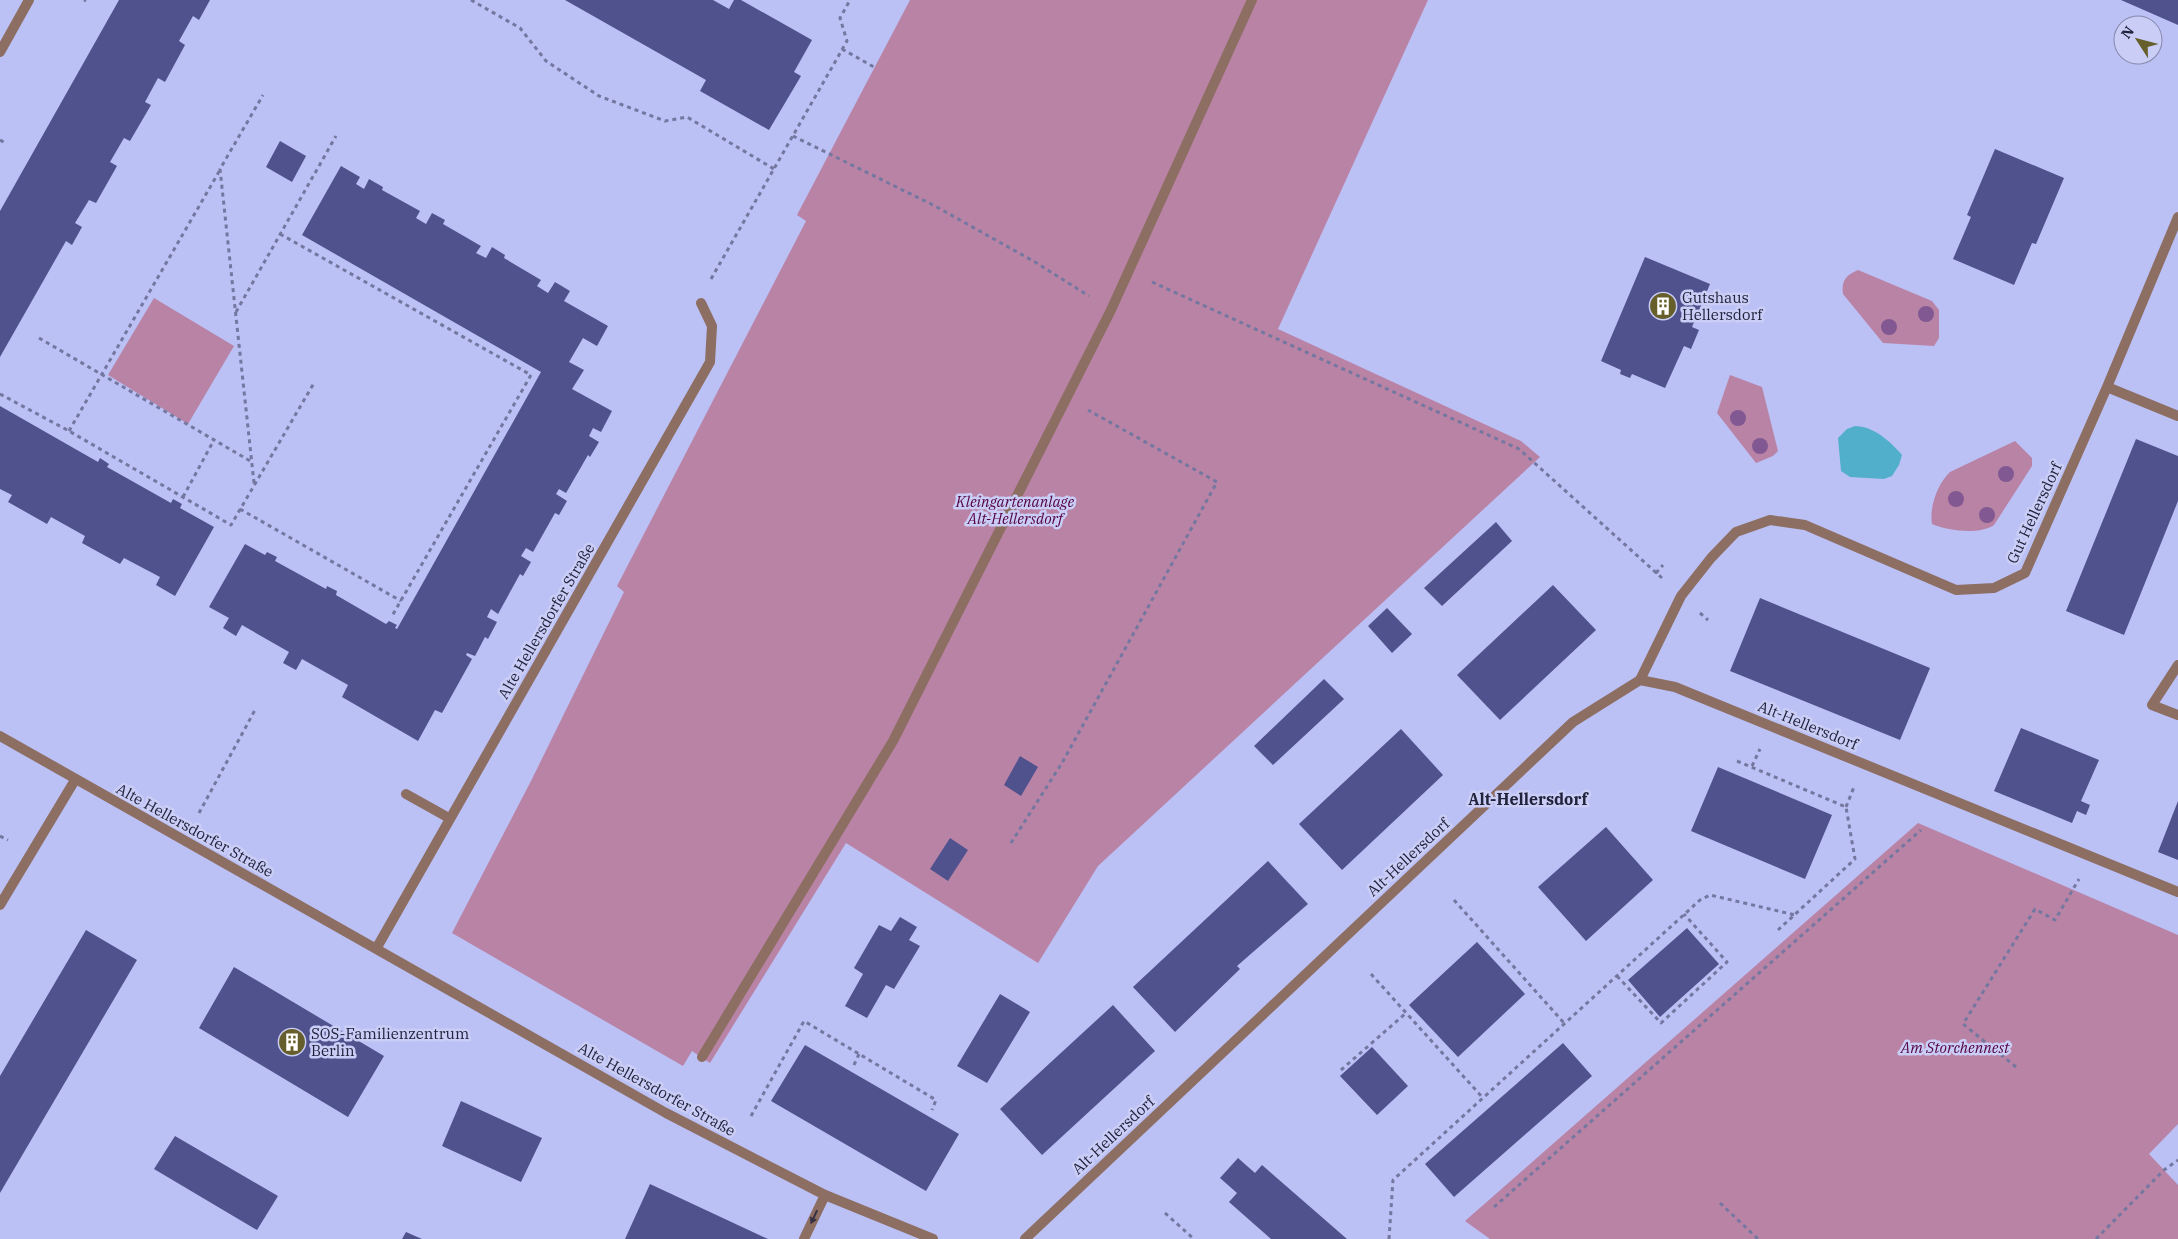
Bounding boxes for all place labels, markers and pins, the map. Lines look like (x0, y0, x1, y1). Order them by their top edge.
place label: Gutshaus Hellersdorf (1682, 288, 1763, 324)
building icon: Gutshaus Hellersdorf (1648, 291, 1678, 321)
place label: SOS-Familienzentrum Berlin (311, 1024, 469, 1060)
building icon: SOS-Familienzentrum Berlin (277, 1027, 307, 1057)

